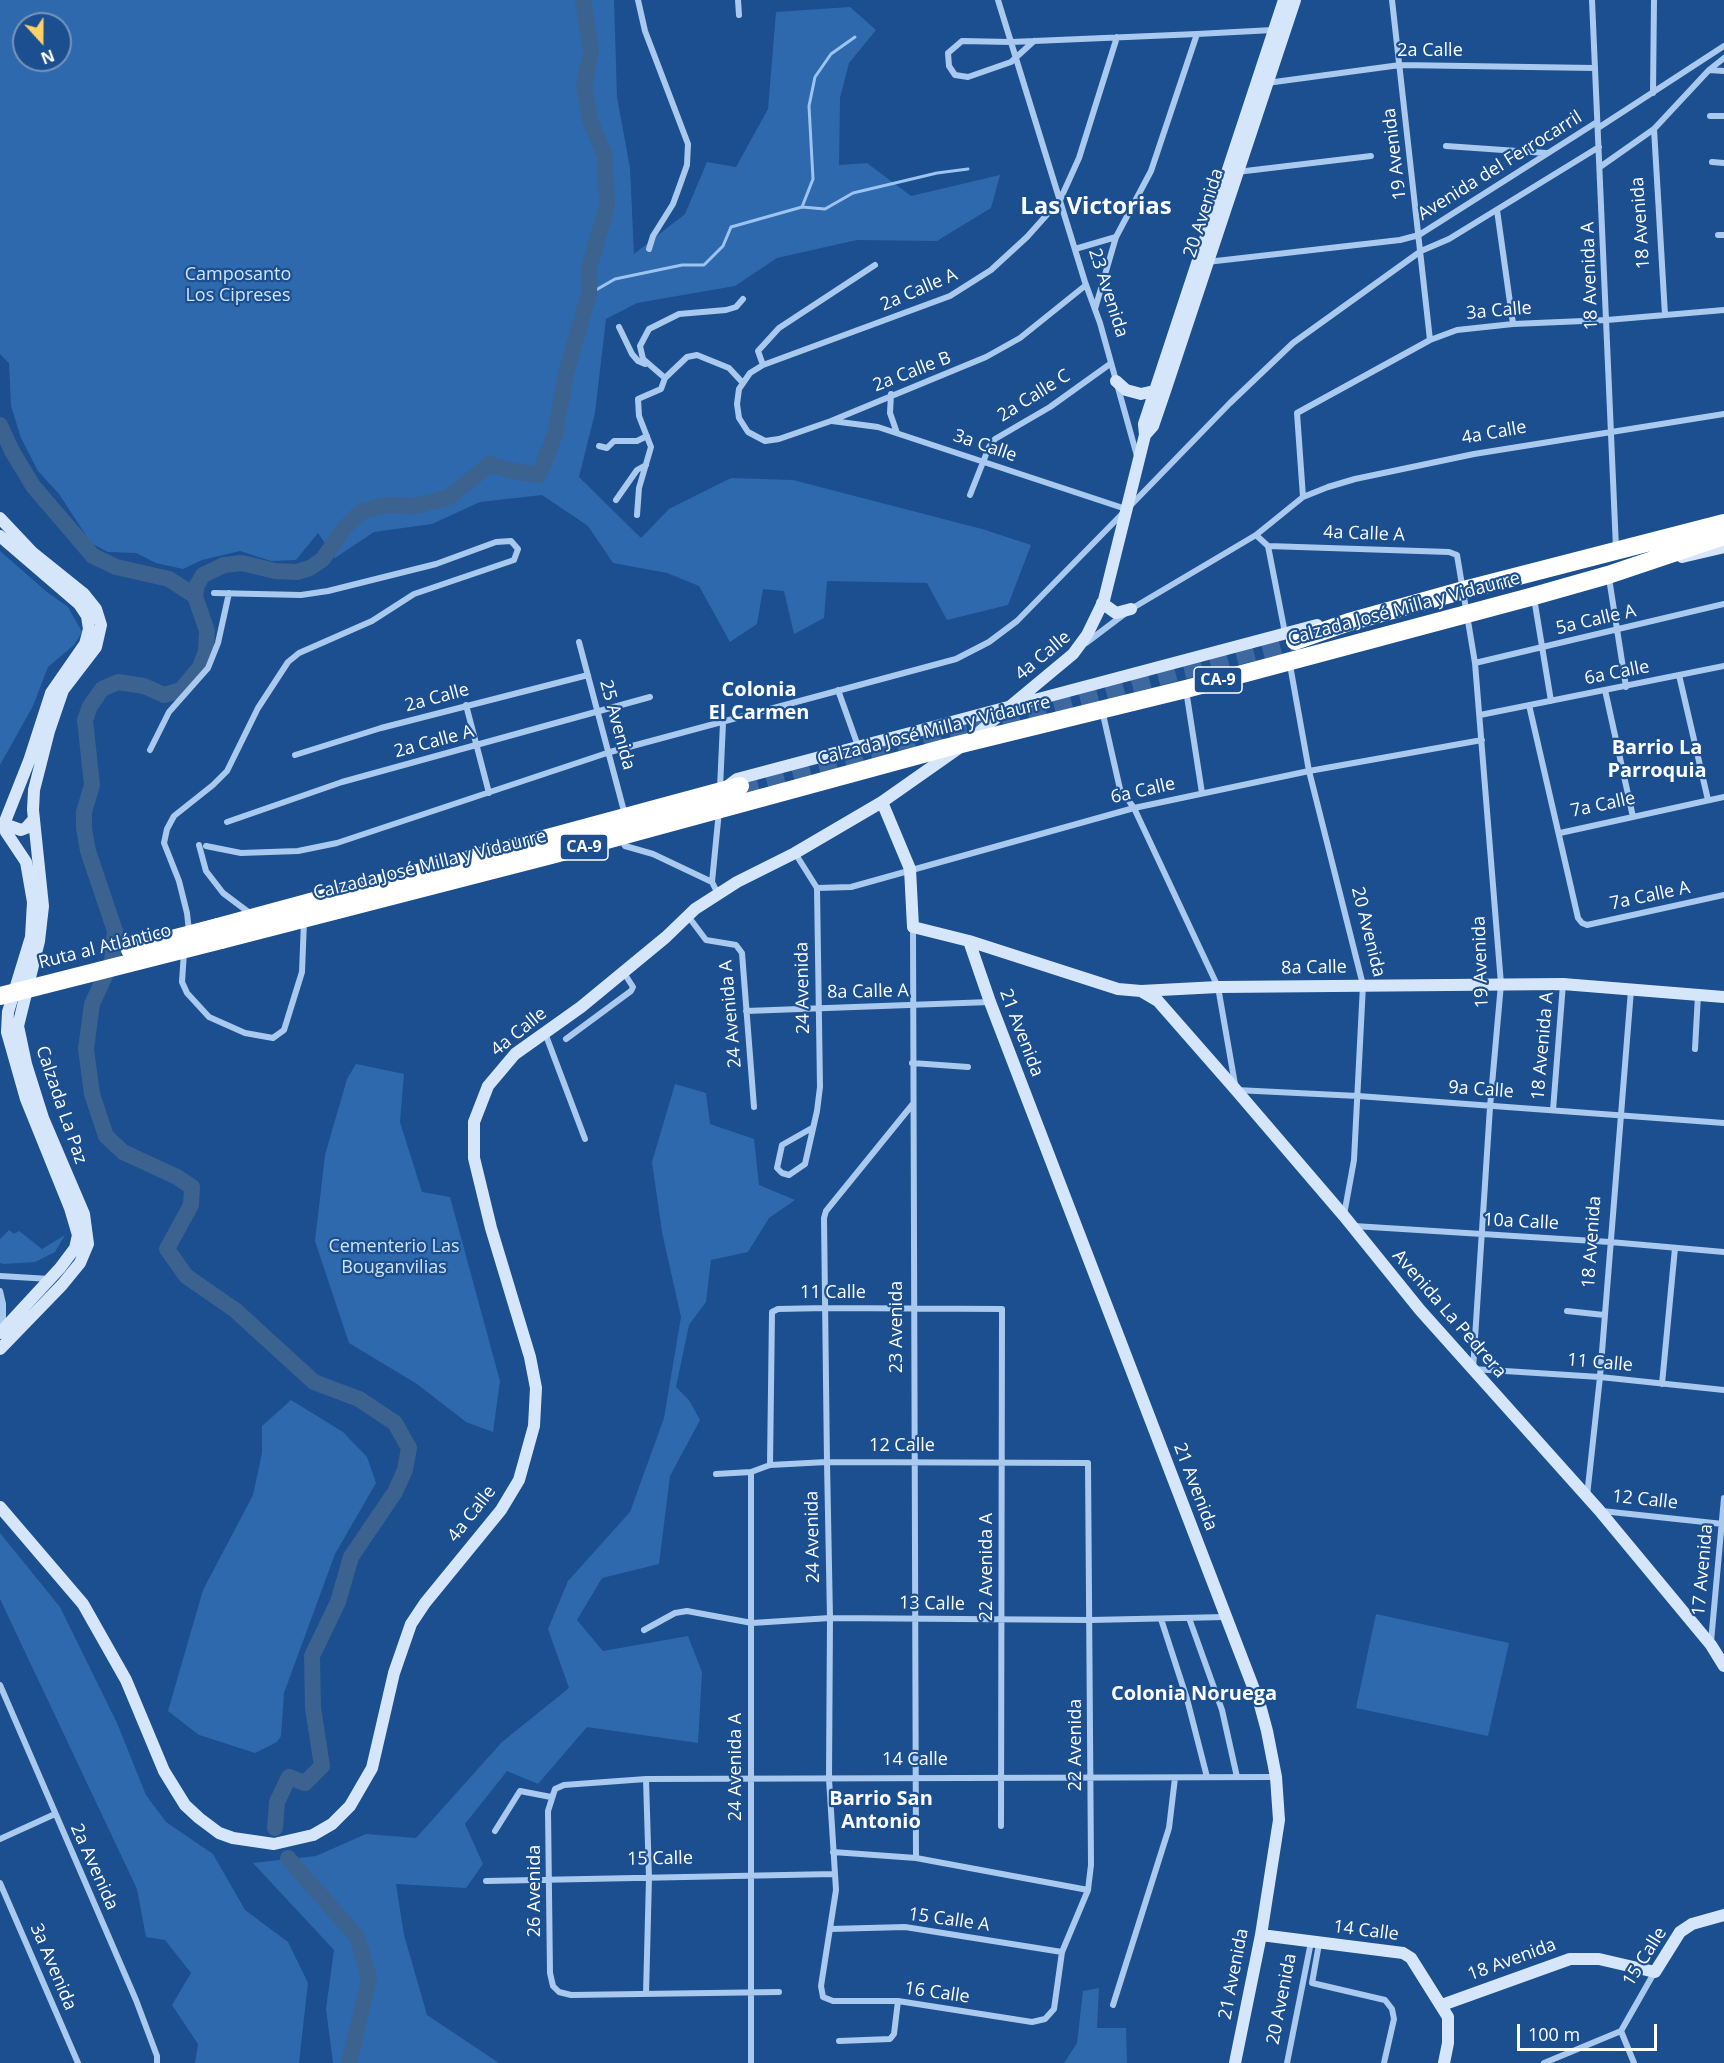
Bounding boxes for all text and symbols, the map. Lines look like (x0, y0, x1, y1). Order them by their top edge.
north arrow (12, 12, 72, 72)
street label: 2a Calle (1397, 40, 1463, 62)
text: N (38, 44, 58, 70)
street label: 19 Avenida (1379, 107, 1411, 201)
street label: Avenida del Ferrocarril (1414, 107, 1586, 225)
street label: 20 Avenida (1179, 166, 1229, 260)
street label: 18 Avenida (1627, 176, 1655, 270)
district label: Las Victorias (1020, 193, 1172, 221)
street label: 18 Avenida A (1577, 221, 1603, 331)
street label: 23 Avenida (1083, 246, 1133, 340)
park label: Camposanto Los Cipreses (185, 264, 291, 306)
street label: 2a Calle A (877, 264, 961, 316)
street label: 3a Calle (1465, 297, 1533, 325)
street label: 2a Calle B (870, 347, 954, 397)
street label: 2a Calle C (994, 365, 1074, 427)
street label: 4a Calle (1460, 417, 1528, 449)
street label: 3a Calle (951, 425, 1019, 467)
street label: 4a Calle A (1323, 522, 1405, 546)
street label: Calzada José Milla y Vidaurre (1286, 568, 1522, 650)
street label: 5a Calle A (1554, 600, 1638, 640)
street label: 4a Calle (1011, 627, 1075, 685)
street label: 6a Calle (1583, 656, 1651, 690)
road number: CA-9 (1194, 667, 1242, 693)
street label: 25 Avenida (595, 678, 639, 772)
district label: Colonia El Carmen (708, 678, 810, 725)
street label: 2a Calle (403, 679, 471, 717)
street label: Calzada José Milla y Vidaurre (815, 692, 1053, 770)
street label: 2a Calle A (392, 721, 476, 763)
district label: Barrio La Parroquia (1607, 736, 1707, 783)
street label: 6a Calle (1109, 773, 1177, 809)
street label: 7a Calle (1569, 788, 1637, 822)
street label: Calzada José Milla y Vidaurre (311, 826, 549, 904)
road number: CA-9 (560, 834, 608, 860)
street label: 7a Calle A (1608, 877, 1692, 915)
street label: 20 Avenida (1346, 885, 1390, 979)
street label: 19 Avenida (1469, 915, 1493, 1009)
street label: Ruta al Atlántico (36, 920, 174, 974)
street label: 24 Avenida (791, 942, 815, 1034)
street label: 8a Calle (1281, 957, 1347, 979)
street label: 24 Avenida A (716, 959, 746, 1069)
street label: 8a Calle A (827, 980, 909, 1004)
street label: 21 Avenida (994, 986, 1048, 1080)
street label: 18 Avenida A (1528, 991, 1558, 1101)
street label: 4a Calle (487, 1003, 551, 1061)
street label: Calzada La Paz (31, 1043, 91, 1167)
street label: 9a Calle (1448, 1077, 1514, 1103)
street label: 18 Avenida (1578, 1195, 1606, 1289)
street label: 10a Calle (1483, 1209, 1559, 1235)
park label: Cementerio Las Bouganvilias (328, 1236, 460, 1278)
street label: Avenida La Pedrera (1388, 1246, 1510, 1382)
street label: 23 Avenida (886, 1281, 908, 1373)
street label: 11 Calle (800, 1282, 866, 1304)
street label: 11 Calle (1566, 1349, 1634, 1377)
street label: 12 Calle (869, 1435, 935, 1457)
street label: 21 Avenida (1168, 1440, 1222, 1534)
street label: 4a Calle (443, 1482, 501, 1546)
street label: 12 Calle (1611, 1486, 1679, 1514)
street label: 24 Avenida (801, 1491, 825, 1583)
street label: 22 Avenida A (976, 1513, 998, 1621)
street label: 17 Avenida (1688, 1523, 1718, 1617)
street label: 13 Calle (899, 1593, 965, 1615)
district label: Colonia Noruega (1111, 1682, 1277, 1706)
street label: 22 Avenida (1065, 1699, 1087, 1791)
street label: 24 Avenida A (725, 1713, 747, 1821)
street label: 14 Calle (882, 1749, 948, 1771)
district label: Barrio San Antonio (829, 1787, 933, 1834)
street label: 2a Avenida (65, 1821, 123, 1913)
street label: 26 Avenida (524, 1845, 546, 1937)
street label: 15 Calle (627, 1848, 693, 1870)
street label: 15 Calle A (907, 1904, 991, 1936)
street label: 14 Calle (1332, 1916, 1400, 1946)
street label: 3a Avenida (25, 1920, 81, 2014)
street label: 15 Calle (1618, 1923, 1672, 1991)
street label: 21 Avenida (1215, 1927, 1253, 2021)
street label: 18 Avenida (1465, 1934, 1559, 1986)
street label: 20 Avenida (1263, 1952, 1301, 2046)
street label: 16 Calle (903, 1978, 971, 2008)
scale bar (1520, 2012, 1660, 2050)
text: 100 m (1528, 2022, 1580, 2046)

